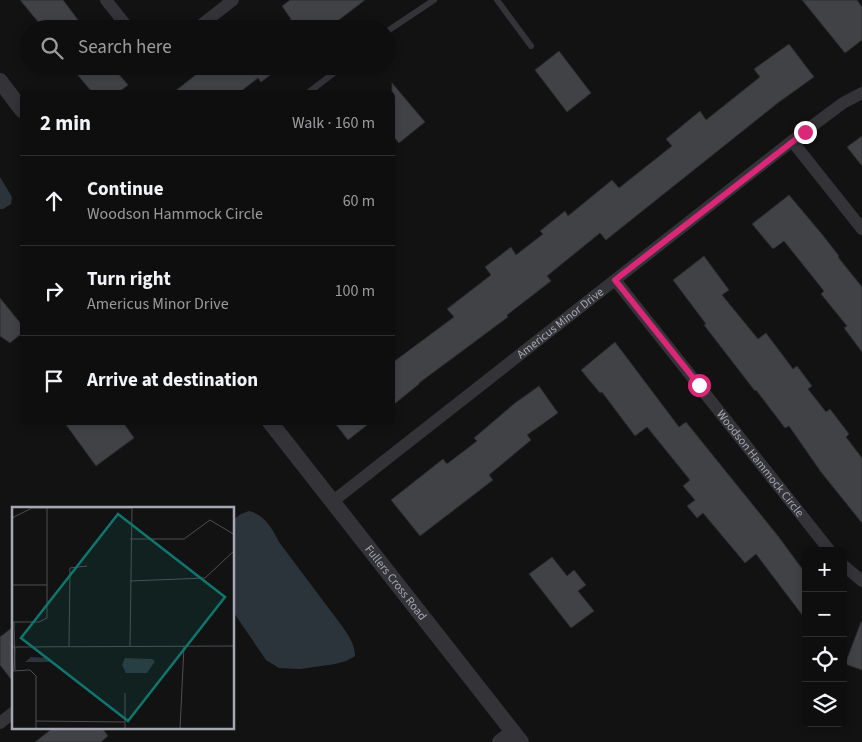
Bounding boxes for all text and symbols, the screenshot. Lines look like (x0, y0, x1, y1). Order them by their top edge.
search box (20, 20, 395, 75)
icon: search (38, 34, 66, 62)
text: Search here (78, 34, 172, 61)
text: 2 min (40, 108, 91, 138)
text: Walk · 160 m (292, 112, 375, 134)
route end (794, 121, 817, 144)
text: Continue (87, 176, 164, 203)
icon: ahead (40, 187, 68, 215)
text: 60 m (343, 190, 375, 212)
text: Woodson Hammock Circle (87, 203, 263, 225)
text: Turn right (87, 266, 171, 293)
icon: right (40, 277, 68, 305)
text: 100 m (335, 280, 375, 302)
street label: Americus Minor Drive (513, 283, 607, 362)
text: Americus Minor Drive (87, 293, 229, 315)
icon: arrive (40, 367, 68, 395)
text: Arrive at destination (87, 367, 258, 394)
route start (688, 374, 711, 397)
street label: Woodson Hammock Circle (713, 406, 808, 520)
inset map (12, 507, 235, 730)
street label: Fullers Cross Road (361, 541, 431, 624)
map controls (802, 547, 847, 727)
button: + (802, 547, 847, 592)
button: − (802, 592, 847, 637)
button: locate (802, 637, 847, 682)
button: layers (802, 682, 847, 727)

